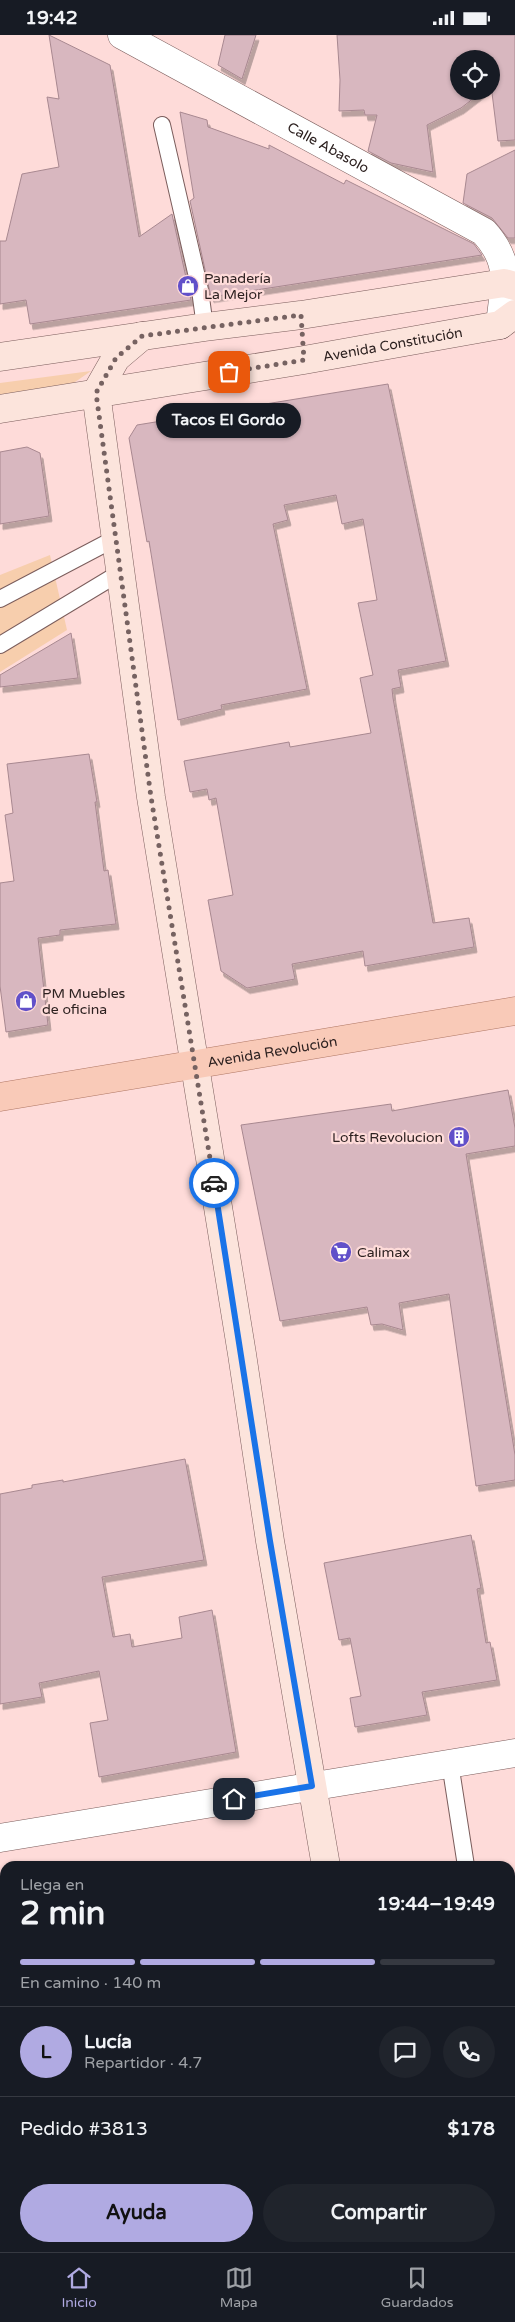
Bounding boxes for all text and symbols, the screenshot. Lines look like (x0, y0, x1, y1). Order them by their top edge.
text: 19:42 (25, 7, 78, 29)
map controls (450, 50, 500, 100)
button: locate (450, 50, 500, 100)
street label: Calle Abasolo (284, 119, 372, 177)
place label: Panadería La Mejor (204, 270, 271, 303)
shop icon: Panadería La Mejor (176, 274, 200, 298)
street label: Avenida Constitución (322, 324, 464, 365)
pin (208, 351, 250, 393)
icon: bag (215, 358, 243, 386)
callout: Tacos El Gordo (156, 402, 302, 437)
text: Tacos El Gordo (172, 410, 285, 430)
place label: PM Muebles de oficina (42, 985, 126, 1018)
shop icon: PM Muebles de oficina (14, 989, 38, 1013)
street label: Avenida Revolución (206, 1033, 338, 1071)
building icon: Lofts Revolucion (447, 1125, 471, 1149)
place label: Lofts Revolucion (332, 1129, 443, 1146)
courier (189, 1158, 239, 1208)
icon: car (200, 1169, 228, 1197)
supermarket icon: Calimax (329, 1240, 353, 1264)
place label: Calimax (357, 1244, 410, 1261)
pin (213, 1778, 255, 1820)
icon: home (220, 1785, 248, 1813)
text: Llega en (20, 1875, 84, 1895)
text: 19:44–19:49 (376, 1893, 495, 1915)
text: 2 min (20, 1895, 105, 1933)
text: En camino · 140 m (20, 1973, 161, 1993)
button: chat (379, 2026, 431, 2078)
button: phone (443, 2026, 495, 2078)
text: Lucía (84, 2031, 132, 2053)
text: L (41, 2041, 51, 2063)
text: Repartidor · 4.7 (84, 2053, 202, 2073)
text: Pedido #3813 (20, 2118, 148, 2140)
text: $178 (447, 2118, 495, 2140)
button: Ayuda (20, 2184, 253, 2242)
button: Compartir (263, 2184, 495, 2242)
tab: Inicio (61, 2264, 97, 2311)
tab: Mapa (220, 2264, 258, 2311)
tab: Guardados (381, 2264, 454, 2311)

